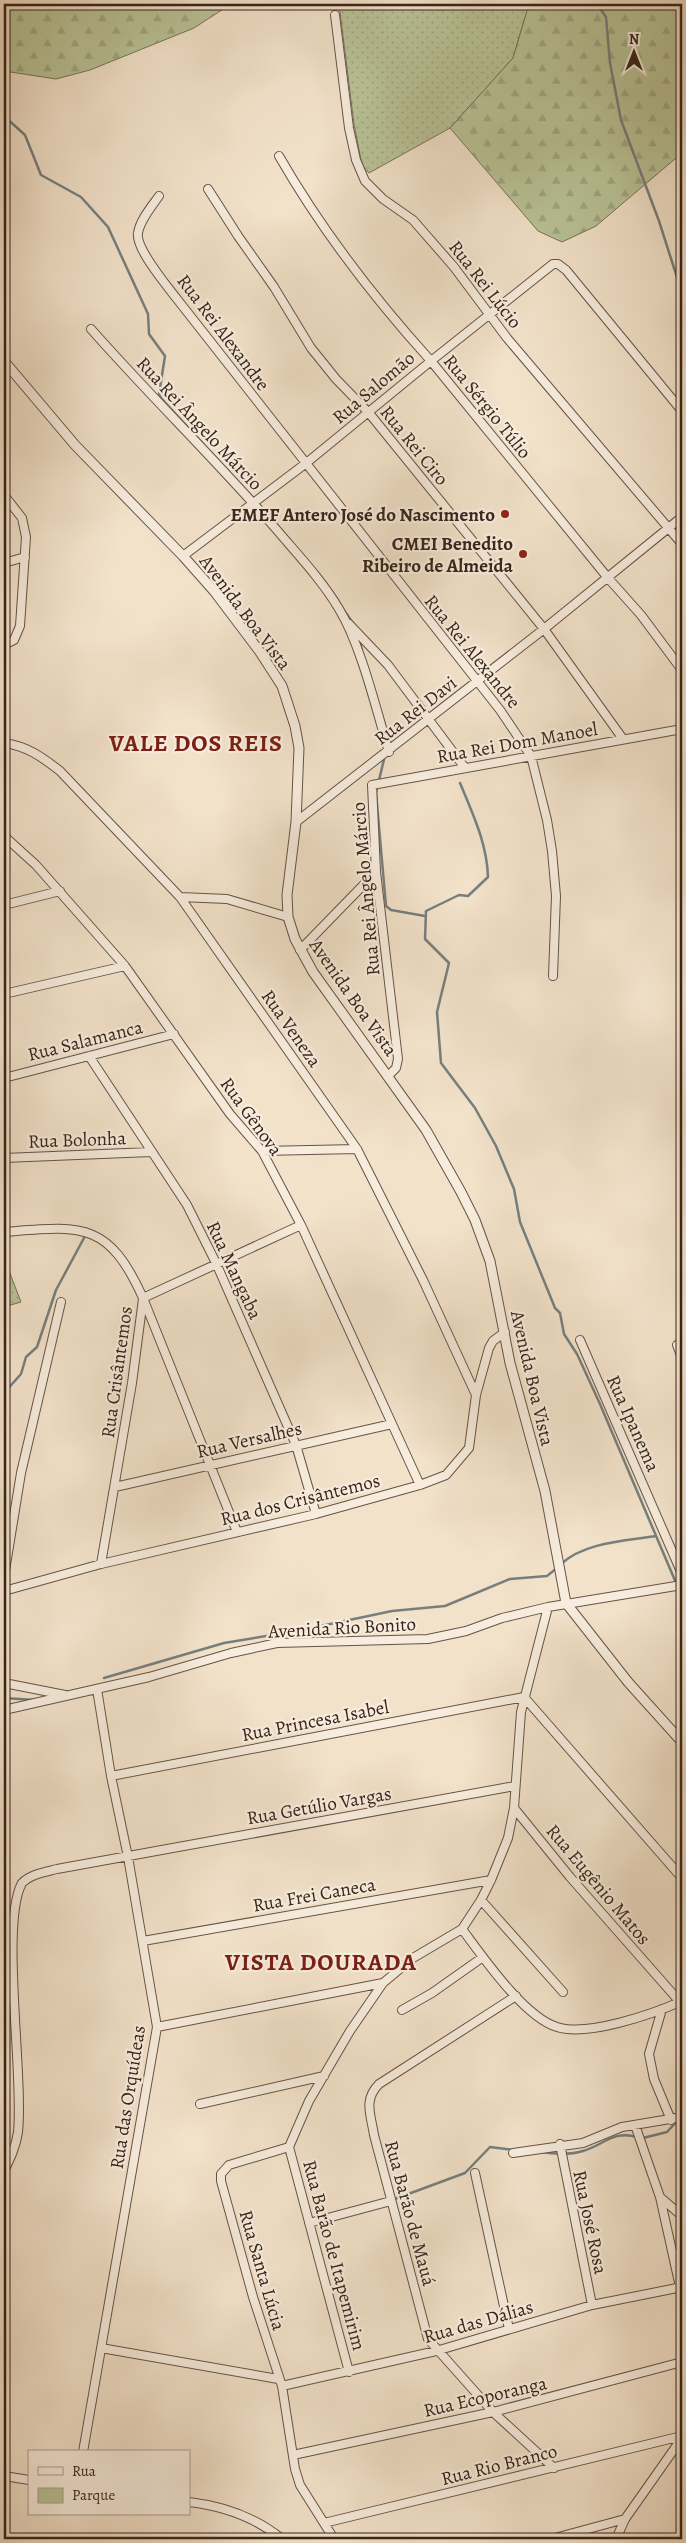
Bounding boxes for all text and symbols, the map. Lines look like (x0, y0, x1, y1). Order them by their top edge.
north arrow (608, 28, 658, 78)
text: N (629, 30, 639, 49)
street label: Rua Rei Lúcio (443, 235, 528, 334)
street label: Rua Rei Alexandre (171, 269, 276, 396)
street label: Rua Salomão (327, 345, 421, 430)
street label: Rua Sérgio Túlio (437, 349, 537, 464)
street label: Rua Rei Ângelo Márcio (130, 351, 268, 496)
street label: Rua Rei Ciro (374, 400, 455, 491)
place label: EMEF Antero José do Nascimento (231, 502, 495, 528)
marker: EMEF Antero José do Nascimento (499, 508, 511, 520)
place label: CMEI Benedito Ribeiro de Almeida (362, 531, 514, 579)
marker: CMEI Benedito Ribeiro de Almeida (517, 548, 529, 560)
street label: Avenida Boa Vista (193, 549, 297, 676)
street label: Rua Rei Alexandre (418, 589, 526, 714)
street label: Rua Rei Davi (369, 670, 462, 751)
street label: Rua Rei Dom Manoel (435, 716, 600, 770)
district label: VALE DOS REIS (108, 727, 283, 759)
street label: Rua Rei Ângelo Márcio (345, 801, 387, 977)
street label: Avenida Boa Vista (302, 933, 404, 1062)
street label: Rua Veneza (255, 985, 327, 1073)
street label: Rua Salamanca (25, 1014, 146, 1068)
street label: Rua Gênova (214, 1072, 289, 1161)
street label: Rua Bolonha (28, 1125, 127, 1155)
street label: Rua Mangaba (200, 1217, 268, 1324)
street label: Rua Crisântemos (95, 1305, 139, 1440)
street label: Avenida Boa Vista (504, 1307, 560, 1449)
street label: Rua Ipanema (600, 1371, 666, 1476)
street label: Rua Versalhes (194, 1415, 304, 1465)
street label: Rua dos Crisântemos (218, 1468, 383, 1532)
street label: Avenida Rio Bonito (266, 1611, 417, 1645)
street label: Rua Princesa Isabel (239, 1694, 391, 1748)
street label: Rua Getúlio Vargas (245, 1780, 394, 1832)
street label: Rua Eugênio Matos (540, 1819, 656, 1951)
street label: Rua Frei Caneca (251, 1871, 378, 1919)
district label: VISTA DOURADA (224, 1946, 417, 1978)
street label: Rua das Orquídeas (104, 2023, 152, 2171)
street label: Rua Barão de Mauá (378, 2138, 442, 2289)
street label: Rua Barão de Itapemirim (296, 2157, 372, 2353)
street label: Rua José Rosa (566, 2168, 614, 2277)
street label: Rua Santa Lúcia (232, 2207, 292, 2334)
street label: Rua das Dálias (420, 2294, 536, 2350)
street label: Rua Ecoporanga (421, 2370, 550, 2424)
street label: Rua Rio Branco (439, 2438, 560, 2492)
legend (28, 2450, 190, 2516)
text: Rua (72, 2461, 96, 2481)
text: Parque (72, 2485, 115, 2505)

